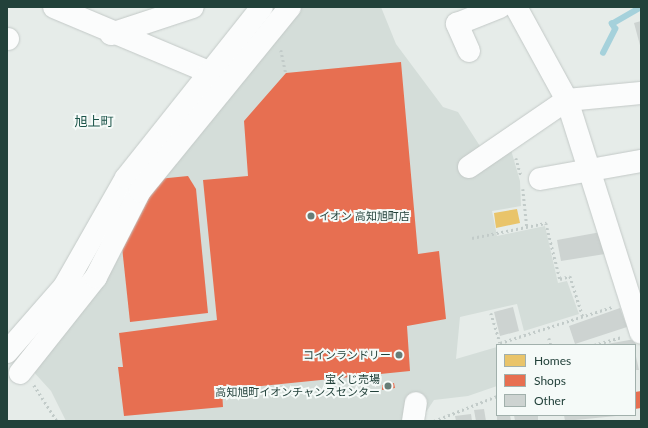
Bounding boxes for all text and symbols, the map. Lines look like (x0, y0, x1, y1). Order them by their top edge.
district label: 旭上町 (75, 113, 113, 129)
place label: イオン 高知旭町店 (319, 209, 410, 223)
marker: イオン 高知旭町店 (306, 211, 316, 221)
legend (496, 344, 636, 416)
place label: コインランドリー (303, 348, 391, 362)
marker: コインランドリー (394, 350, 404, 360)
text: Homes (534, 353, 571, 368)
place label: 宝くじ売場 高知旭町イオンチャンスセンター (215, 373, 380, 399)
text: Shops (534, 373, 566, 388)
marker: 宝くじ売場 高知旭町イオンチャンスセンター (383, 381, 393, 391)
text: Other (534, 393, 565, 408)

